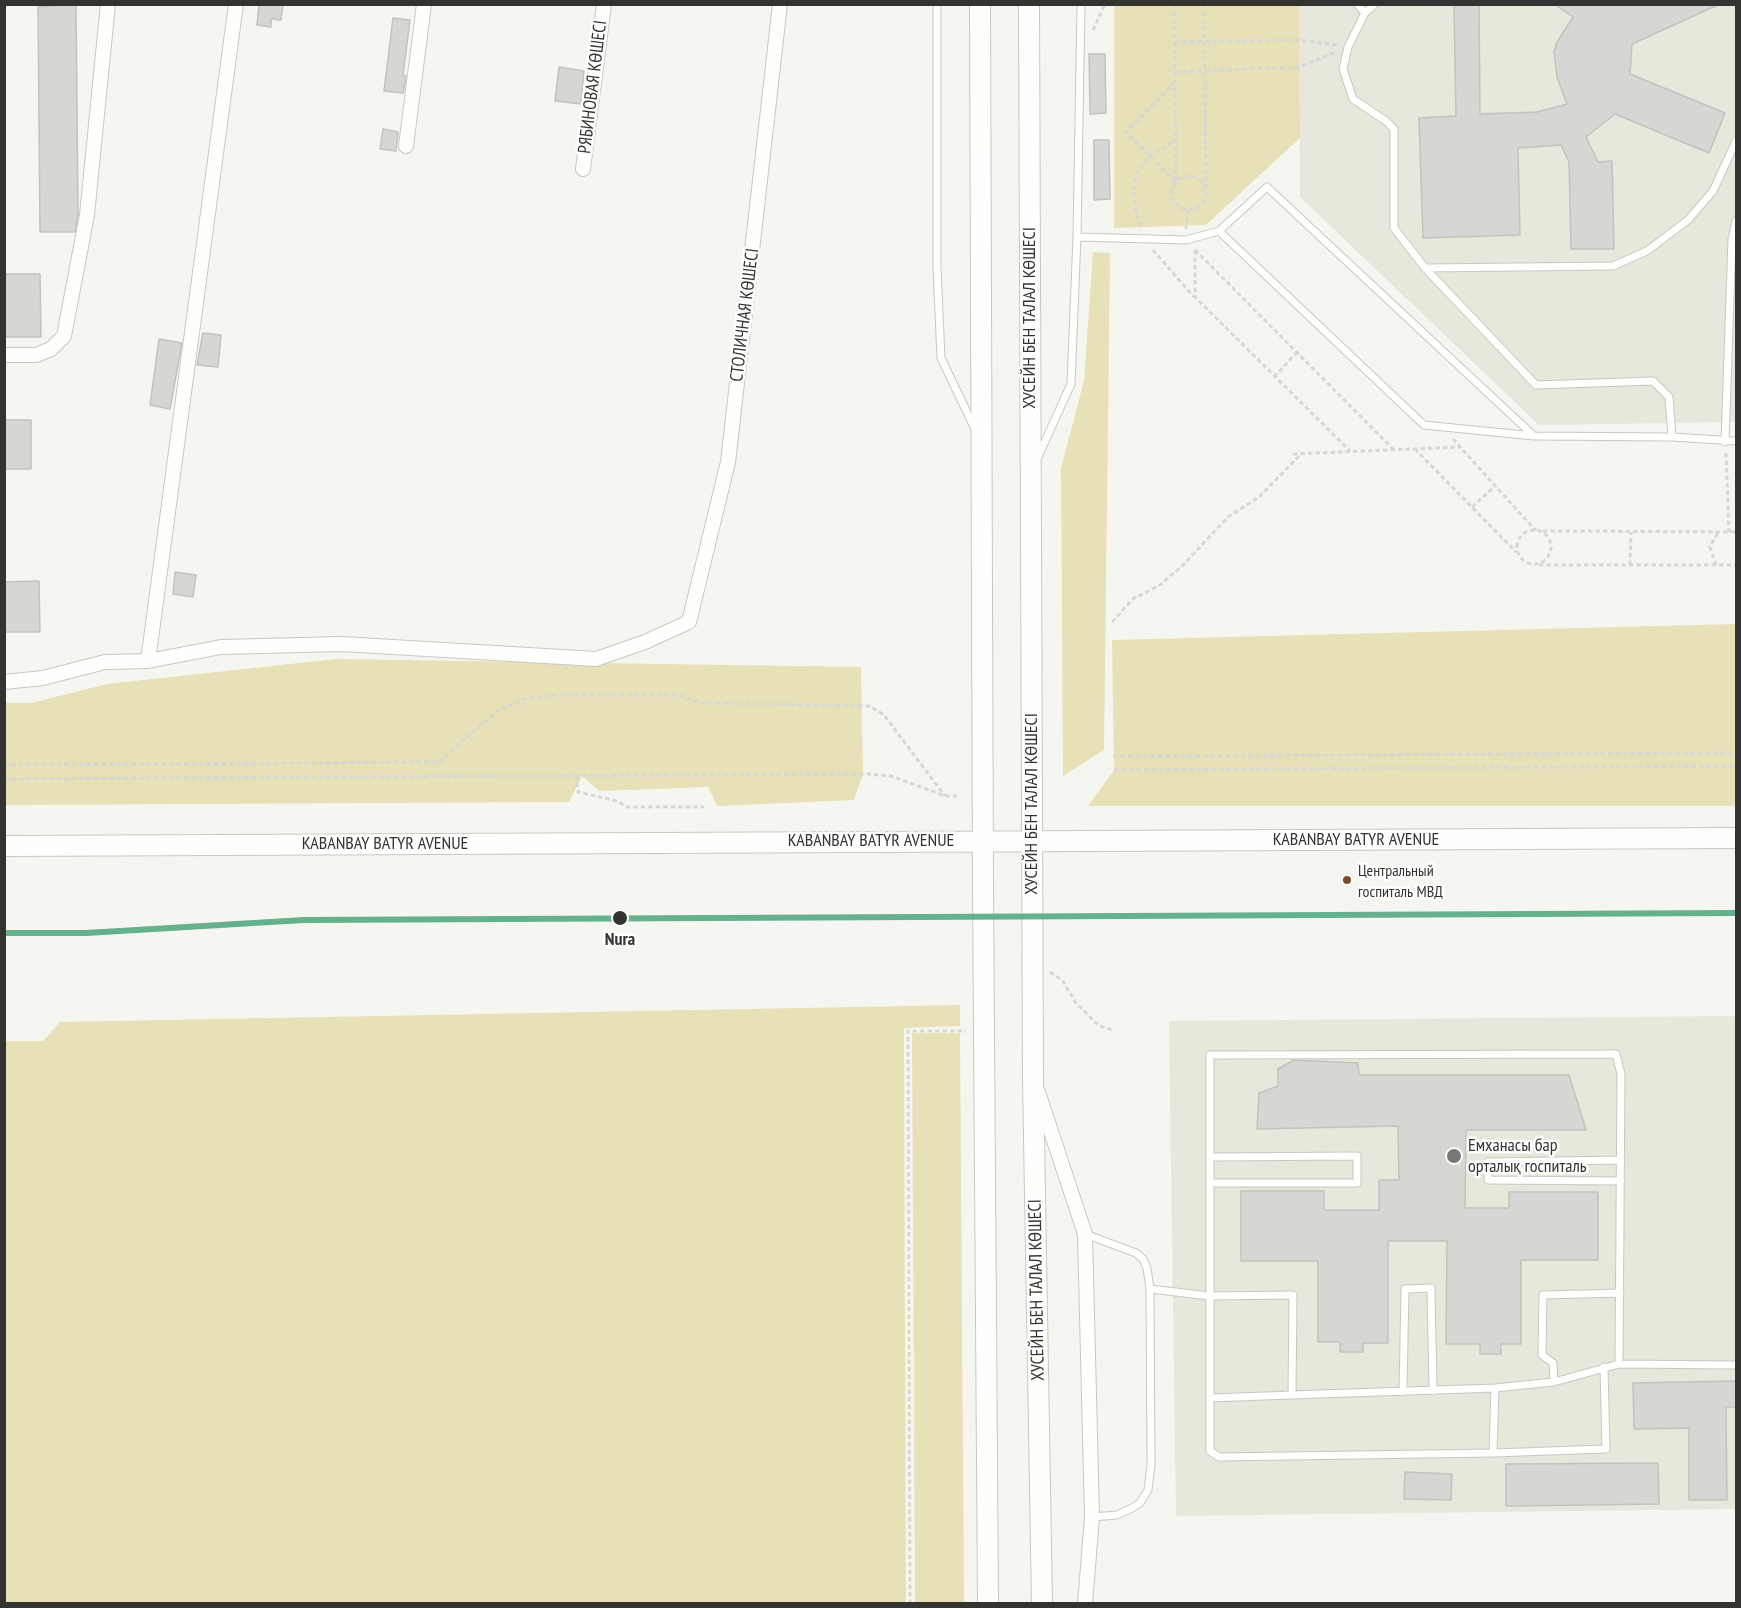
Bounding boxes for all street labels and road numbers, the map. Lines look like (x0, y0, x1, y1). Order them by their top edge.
street label: РЯБИНОВАЯ КӨШЕСІ (574, 19, 612, 155)
street label: ХУСЕЙН БЕН ТАЛАЛ КӨШЕСІ (1019, 227, 1041, 409)
street label: СТОЛИЧНАЯ КӨШЕСІ (726, 247, 764, 383)
street label: ХУСЕЙН БЕН ТАЛАЛ КӨШЕСІ (1021, 713, 1043, 895)
street label: KABANBAY BATYR AVENUE (1273, 829, 1439, 851)
street label: KABANBAY BATYR AVENUE (788, 830, 954, 852)
street label: KABANBAY BATYR AVENUE (302, 833, 468, 855)
street label: ХУСЕЙН БЕН ТАЛАЛ КӨШЕСІ (1025, 1199, 1049, 1381)

